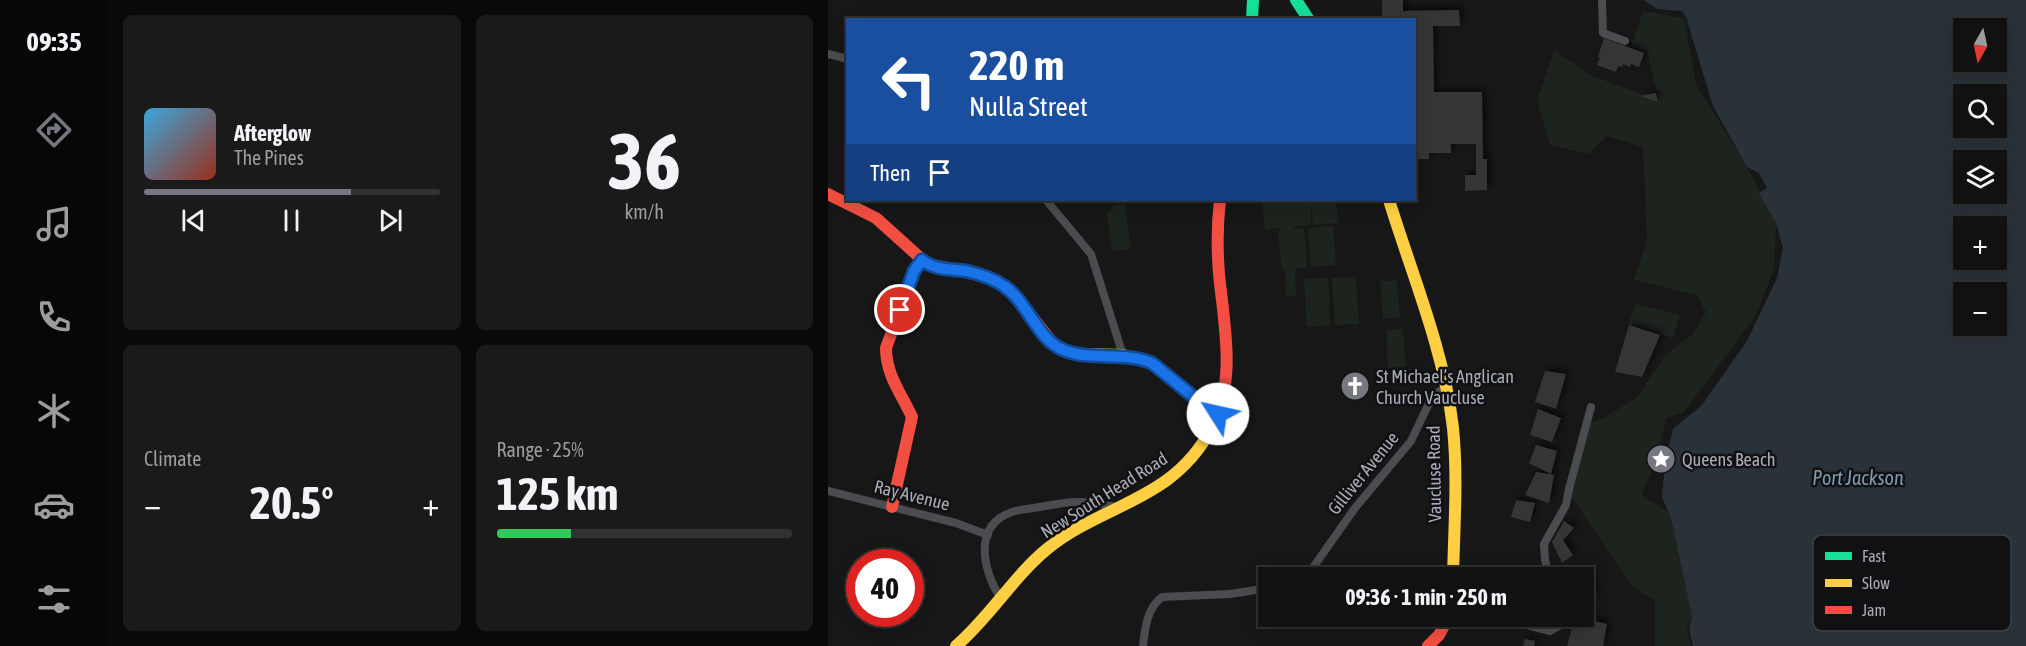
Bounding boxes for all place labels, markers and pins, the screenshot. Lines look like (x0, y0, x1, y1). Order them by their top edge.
pin (874, 284, 925, 335)
place label: St Michael’s Anglican Church Vaucluse (1376, 366, 1514, 408)
church icon: St Michael’s Anglican Church Vaucluse (1339, 370, 1371, 402)
place icon: Queens Beach (1645, 443, 1677, 475)
place label: Queens Beach (1682, 449, 1775, 470)

